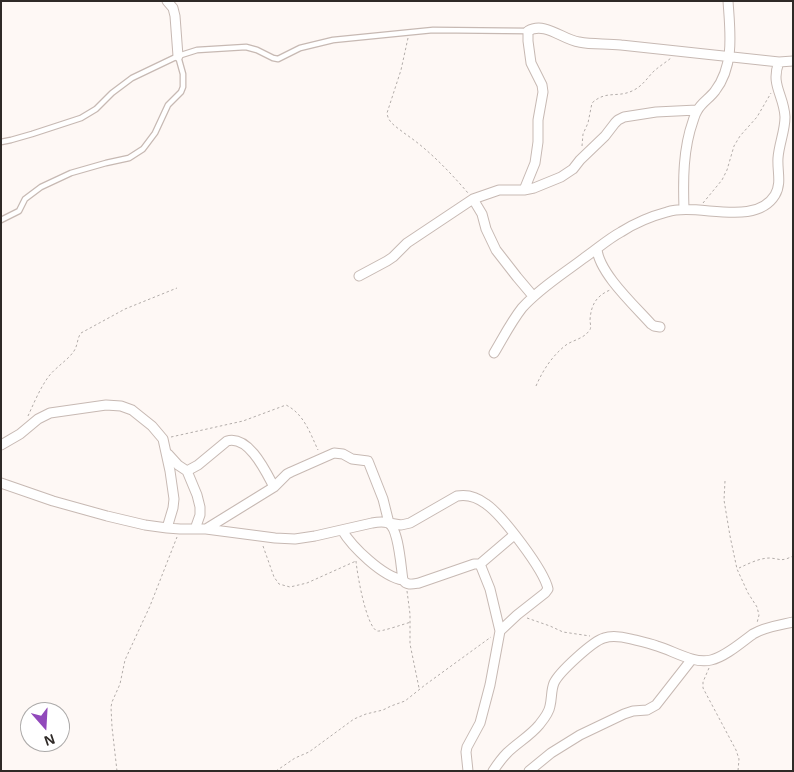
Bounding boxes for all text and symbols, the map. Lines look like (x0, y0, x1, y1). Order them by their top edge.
north arrow (20, 702, 70, 752)
text: N (42, 731, 57, 749)

